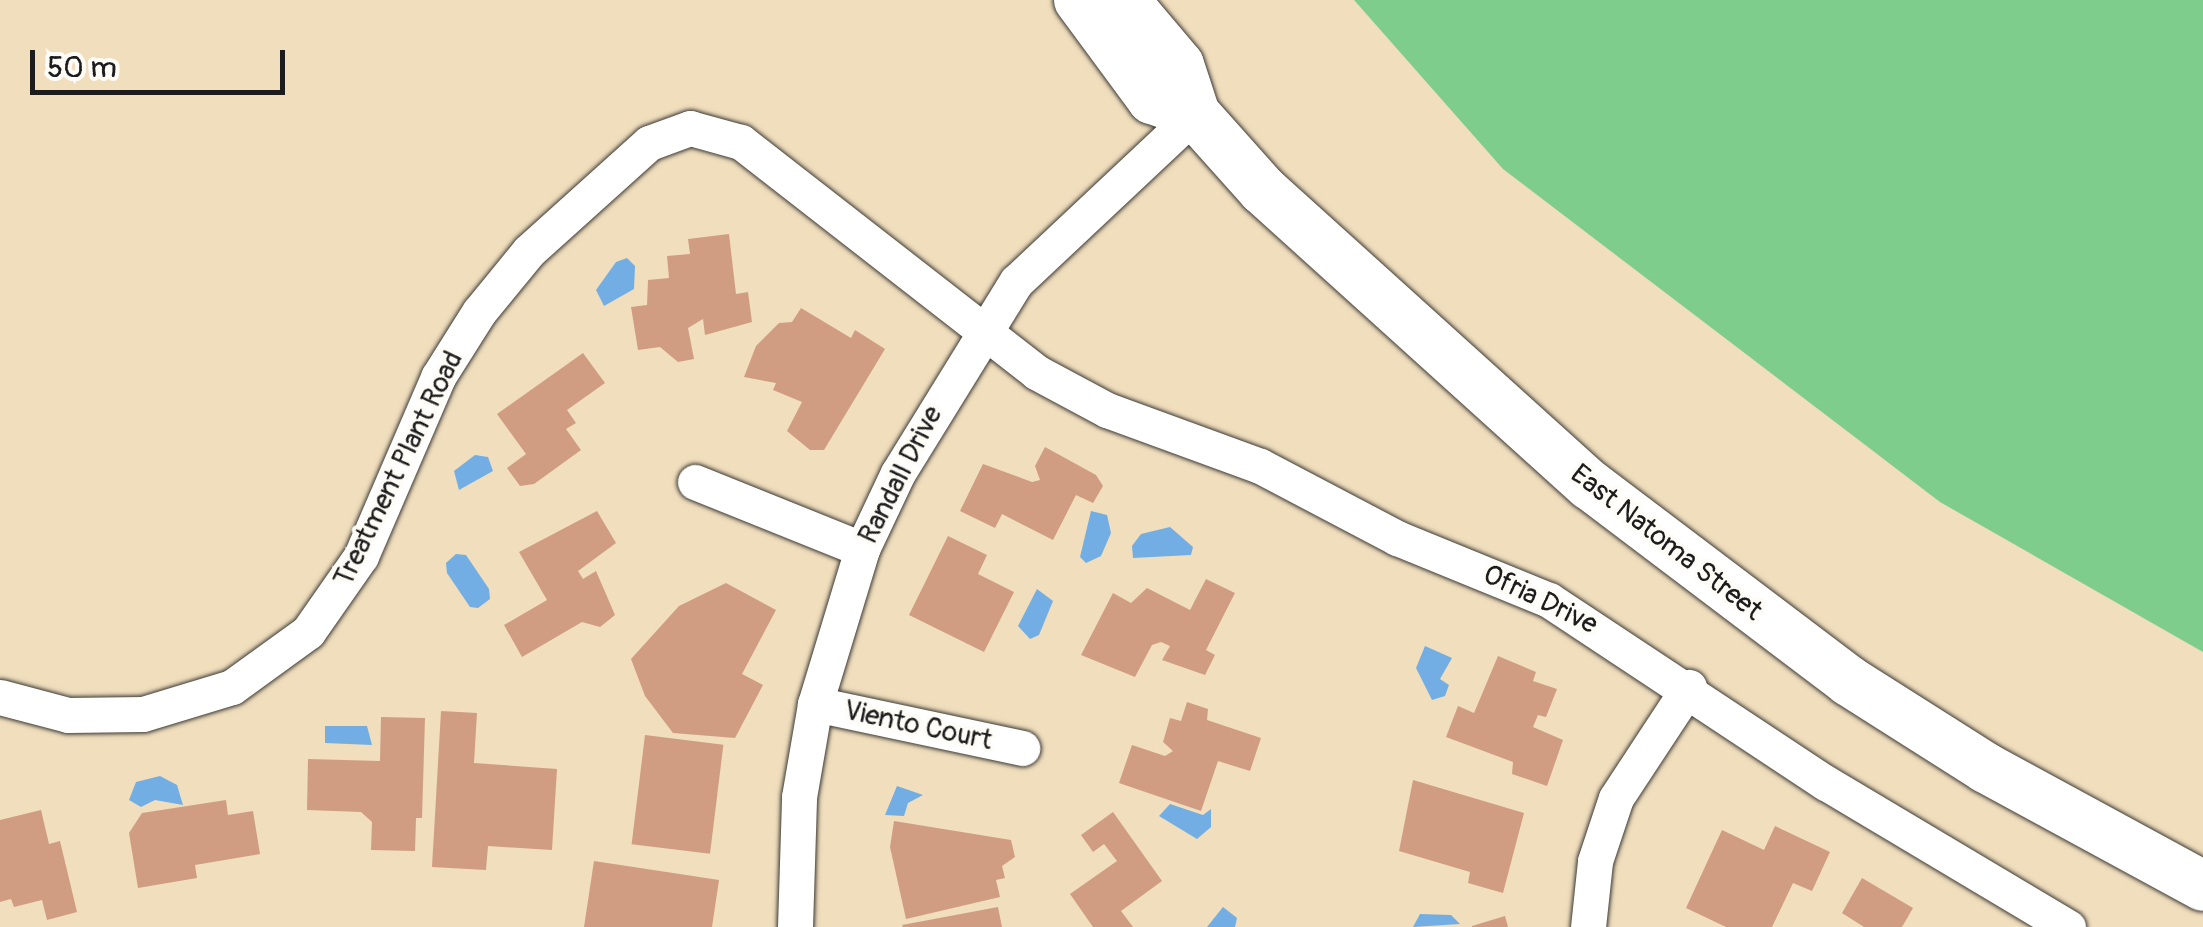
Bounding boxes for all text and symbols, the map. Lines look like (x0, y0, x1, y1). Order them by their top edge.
scale bar (35, 30, 290, 92)
text: 50 m (47, 49, 117, 86)
street label: Treatment Plant Road (327, 346, 471, 592)
street label: Randall Drive (852, 400, 950, 550)
street label: East Natoma Street (1563, 458, 1769, 628)
street label: Ofria Drive (1477, 558, 1603, 642)
street label: Viento Court (841, 694, 995, 758)

